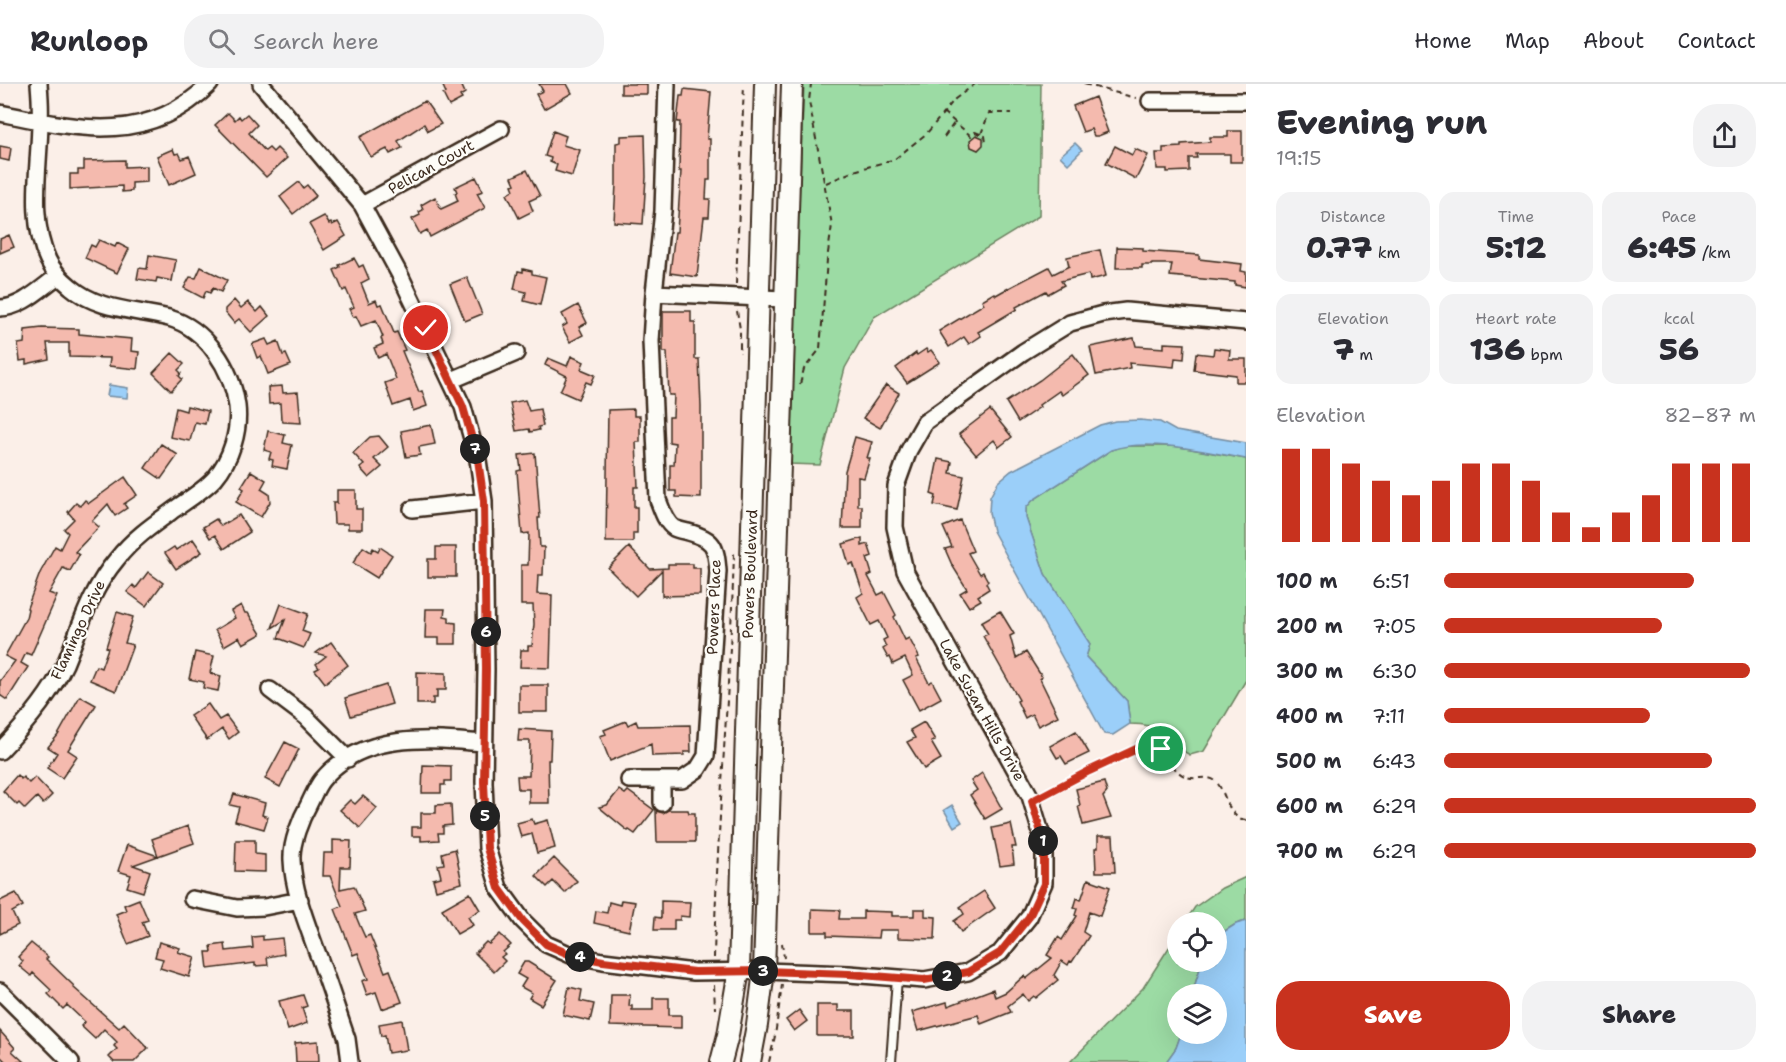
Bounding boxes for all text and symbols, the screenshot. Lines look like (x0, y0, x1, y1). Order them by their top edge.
search box (184, 14, 604, 68)
text: Runloop (30, 22, 148, 60)
icon: search (205, 25, 238, 58)
text: Search here (253, 27, 379, 56)
text: Home (1414, 27, 1472, 55)
text: Map (1505, 27, 1550, 55)
text: About (1583, 27, 1644, 55)
text: Contact (1677, 27, 1756, 55)
text: Evening run (1276, 100, 1487, 145)
button: share (1693, 104, 1756, 167)
street label: Pelican Court (384, 135, 478, 199)
text: 19:15 (1276, 145, 1322, 171)
text: Distance (1320, 206, 1386, 227)
text: Time (1498, 206, 1534, 227)
text: Pace (1661, 206, 1697, 227)
text: 0.77 (1306, 227, 1372, 268)
text: 5:12 (1486, 227, 1546, 268)
text: 6:45 (1627, 227, 1697, 268)
text: km (1372, 242, 1400, 263)
text: /km (1697, 242, 1731, 263)
pin (400, 302, 451, 353)
text: Elevation (1317, 308, 1389, 329)
text: Heart rate (1475, 308, 1557, 329)
text: kcal (1663, 308, 1695, 329)
icon: check (409, 311, 442, 344)
text: 7 (1333, 329, 1354, 370)
text: 136 (1469, 329, 1525, 370)
text: 56 (1659, 329, 1699, 370)
text: m (1354, 344, 1373, 365)
text: bpm (1525, 344, 1563, 365)
text: Elevation (1276, 402, 1366, 428)
text: 82–87 m (1664, 402, 1756, 428)
pin: 7 (460, 434, 490, 464)
text: 7 (469, 438, 481, 459)
street label: Powers Boulevard (738, 509, 762, 639)
street label: Powers Place (702, 559, 726, 655)
text: 100 m (1276, 568, 1338, 594)
text: 6:51 (1372, 568, 1410, 594)
street label: Flamingo Drive (46, 577, 110, 683)
text: 200 m (1276, 613, 1343, 639)
text: 7:05 (1372, 613, 1416, 639)
pin: 6 (471, 617, 501, 647)
text: 6 (480, 621, 492, 642)
street label: Lake Susan Hills Drive (935, 635, 1029, 785)
text: 300 m (1276, 658, 1343, 684)
text: 6:30 (1372, 658, 1417, 684)
text: 400 m (1276, 703, 1343, 729)
text: 7:11 (1372, 703, 1405, 729)
pin (1135, 723, 1186, 774)
icon: arrive (1144, 732, 1177, 765)
text: 500 m (1276, 748, 1342, 774)
text: 6:43 (1372, 748, 1416, 774)
text: 600 m (1276, 793, 1343, 819)
text: 6:29 (1372, 793, 1417, 819)
pin: 5 (470, 801, 500, 831)
text: 5 (480, 805, 490, 826)
pin: 1 (1028, 826, 1058, 856)
text: 1 (1039, 830, 1047, 851)
text: 700 m (1276, 838, 1343, 864)
text: 6:29 (1372, 838, 1417, 864)
map controls (1167, 912, 1227, 1044)
button: locate (1167, 912, 1227, 972)
pin: 4 (565, 942, 595, 972)
text: 4 (574, 946, 586, 967)
pin: 3 (748, 956, 778, 986)
text: 3 (757, 960, 769, 981)
pin: 2 (932, 961, 962, 991)
text: 2 (941, 965, 953, 986)
button: Save (1276, 981, 1510, 1050)
button: Share (1522, 981, 1756, 1050)
button: layers (1167, 984, 1227, 1044)

